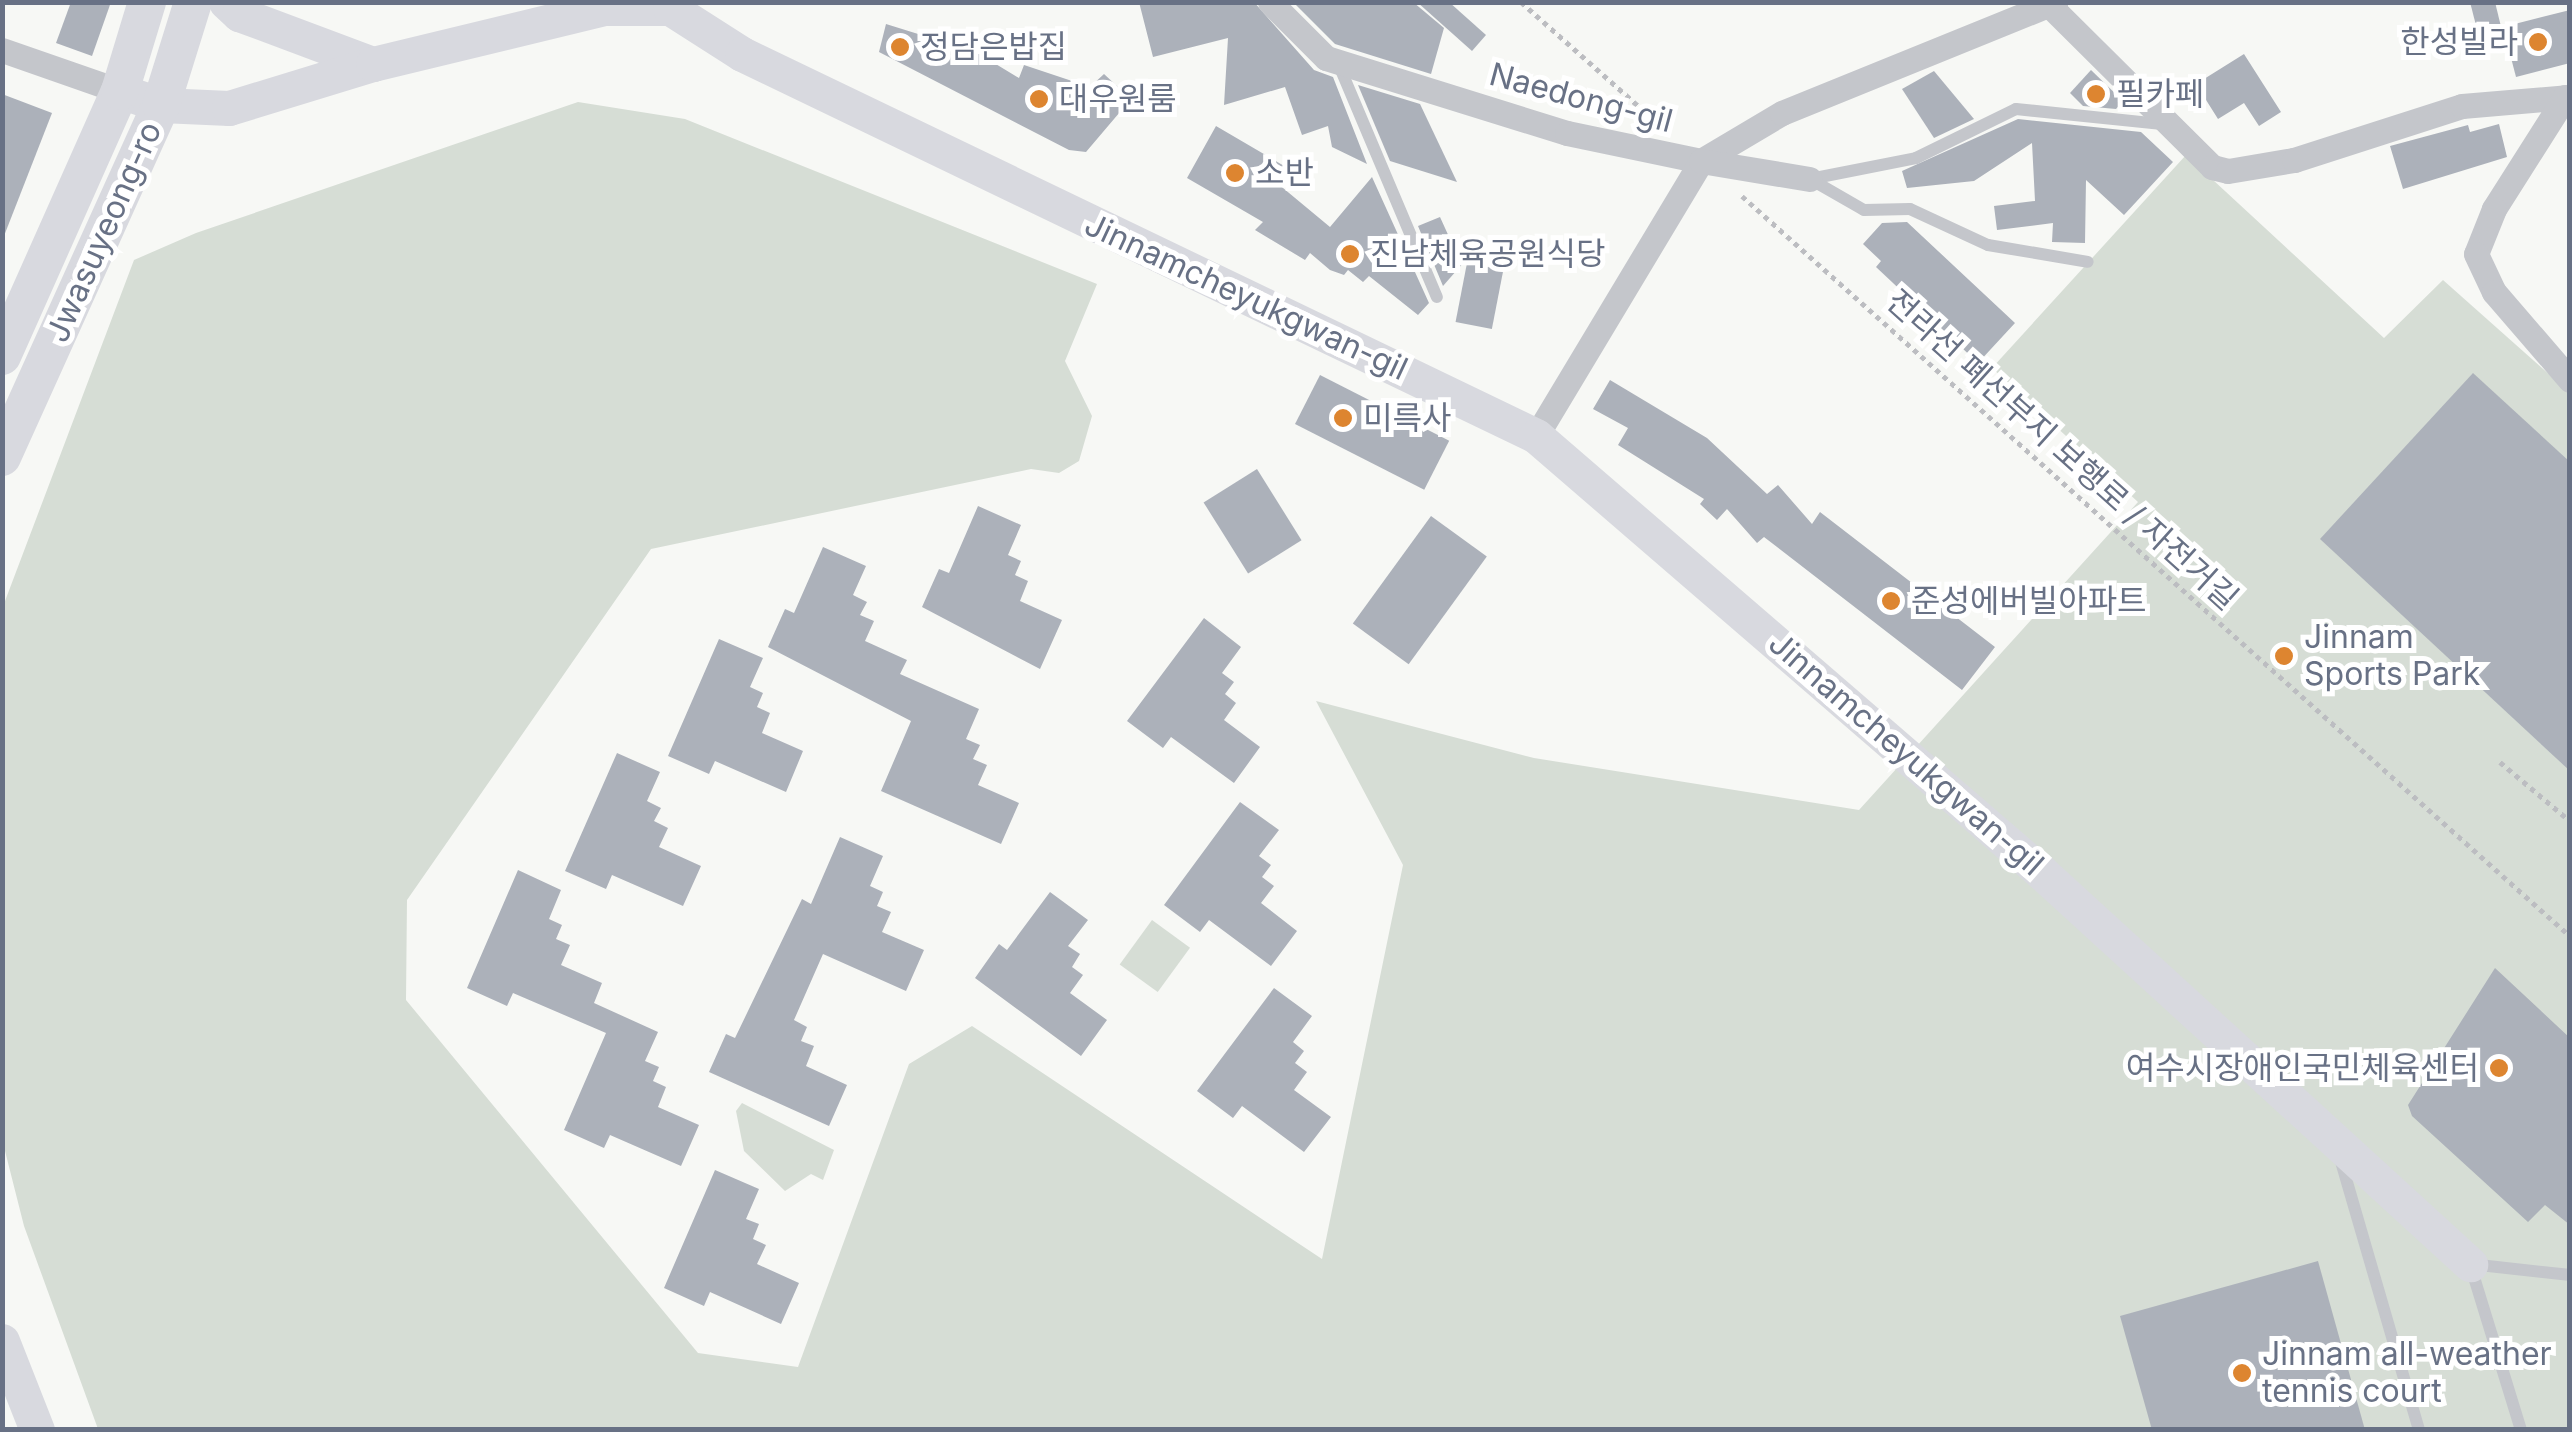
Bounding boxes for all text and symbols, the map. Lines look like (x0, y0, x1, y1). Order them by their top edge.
place label: 한성빌라 (2400, 23, 2518, 61)
place label: 정담은밥집 (920, 28, 1067, 66)
marker: 한성빌라 (2527, 31, 2549, 53)
marker: 정담은밥집 (889, 36, 911, 58)
street label: Naedong-gil (1485, 55, 1677, 141)
place label: 필카페 (2116, 75, 2204, 113)
place label: 대우원룸 (1059, 80, 1177, 118)
marker: 필카페 (2085, 83, 2107, 105)
marker: 대우원룸 (1028, 88, 1050, 110)
street label: Jwasuyeong-ro (38, 116, 170, 348)
place label: 소반 (1255, 154, 1314, 192)
marker: 소반 (1224, 162, 1246, 184)
street label: Jinnamcheyukgwan-gil (1079, 205, 1413, 389)
place label: 진남체육공원식당 (1370, 235, 1606, 273)
marker: 진남체육공원식당 (1339, 243, 1361, 265)
street label: 전라선 폐선부지 보행로 / 자전거길 (1878, 282, 2246, 618)
place label: 미륵사 (1363, 399, 1451, 437)
marker: 미륵사 (1332, 407, 1354, 429)
place label: 준성에버빌아파트 (1911, 582, 2147, 620)
marker: 준성에버빌아파트 (1880, 590, 1902, 612)
place label: Jinnam Sports Park (2304, 619, 2480, 694)
street label: Jinnamcheyukgwan-gil (1761, 624, 2051, 884)
marker: Jinnam Sports Park (2273, 645, 2295, 667)
place label: 여수시장애인국민체육센터 (2126, 1049, 2479, 1087)
marker: 여수시장애인국민체육센터 (2488, 1057, 2510, 1079)
place label: Jinnam all-weather tennis court (2262, 1336, 2552, 1411)
marker: Jinnam all-weather tennis court (2231, 1362, 2253, 1384)

